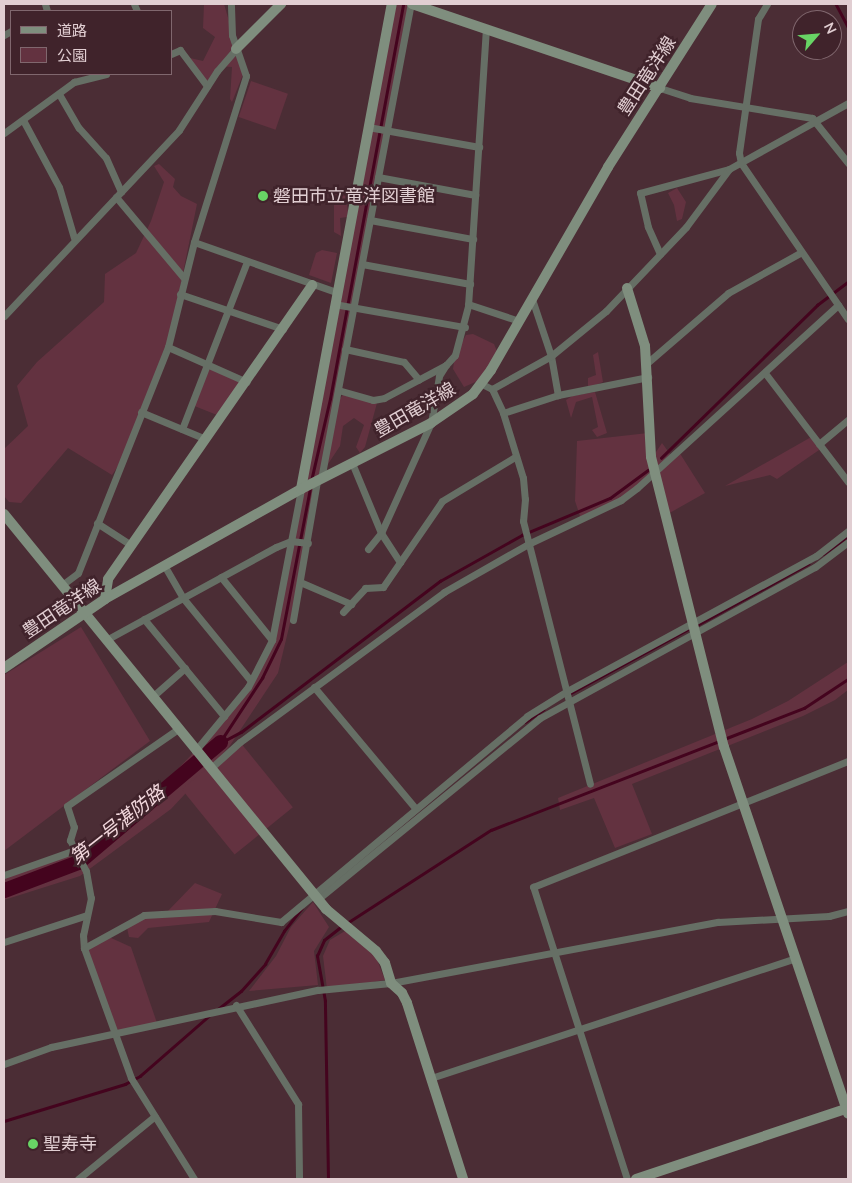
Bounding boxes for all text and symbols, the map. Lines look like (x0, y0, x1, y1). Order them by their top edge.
legend (10, 10, 172, 75)
north arrow (792, 10, 842, 60)
text: N (819, 19, 841, 37)
text: 道路 (57, 21, 87, 41)
street label: 豊田竜洋線 (613, 32, 681, 120)
text: 公園 (57, 46, 87, 66)
place label: 磐田市立竜洋図書館 (273, 185, 435, 207)
marker: 磐田市立竜洋図書館 (257, 190, 269, 202)
street label: 豊田竜洋線 (371, 378, 459, 442)
street label: 豊田竜洋線 (19, 575, 105, 643)
water label: 第一号湛防路 (66, 782, 170, 870)
place label: 聖寿寺 (43, 1133, 97, 1155)
marker: 聖寿寺 (27, 1138, 39, 1150)

